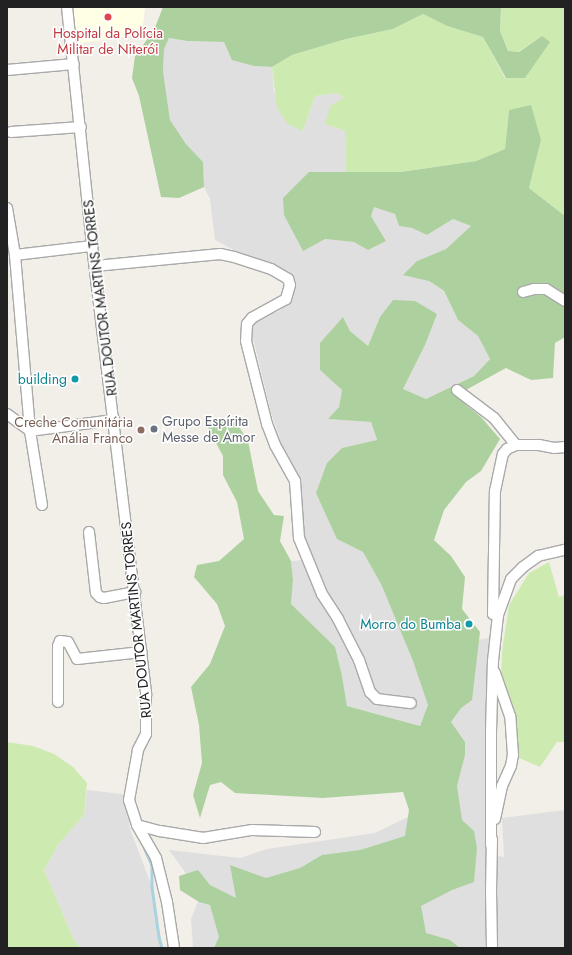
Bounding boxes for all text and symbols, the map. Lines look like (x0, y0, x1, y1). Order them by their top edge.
marker: Hospital da Polícia Militar de Niterói (102, 11, 114, 23)
place label: Hospital da Polícia Militar de Niterói (53, 25, 163, 58)
street label: RUA DOUTOR MARTINS TORRES (80, 199, 120, 397)
place label: building (18, 371, 67, 387)
marker: building (70, 374, 80, 384)
place label: Grupo Espírita Messe de Amor (162, 413, 255, 446)
place label: Creche Comunitária Anália Franco (14, 414, 133, 446)
marker: Grupo Espírita Messe de Amor (149, 424, 159, 434)
marker: Creche Comunitária Anália Franco (136, 425, 146, 435)
street label: RUA DOUTOR MARTINS TORRES (117, 521, 155, 719)
place label: Morro do Bumba (360, 616, 461, 632)
marker: Morro do Bumba (464, 619, 474, 629)

